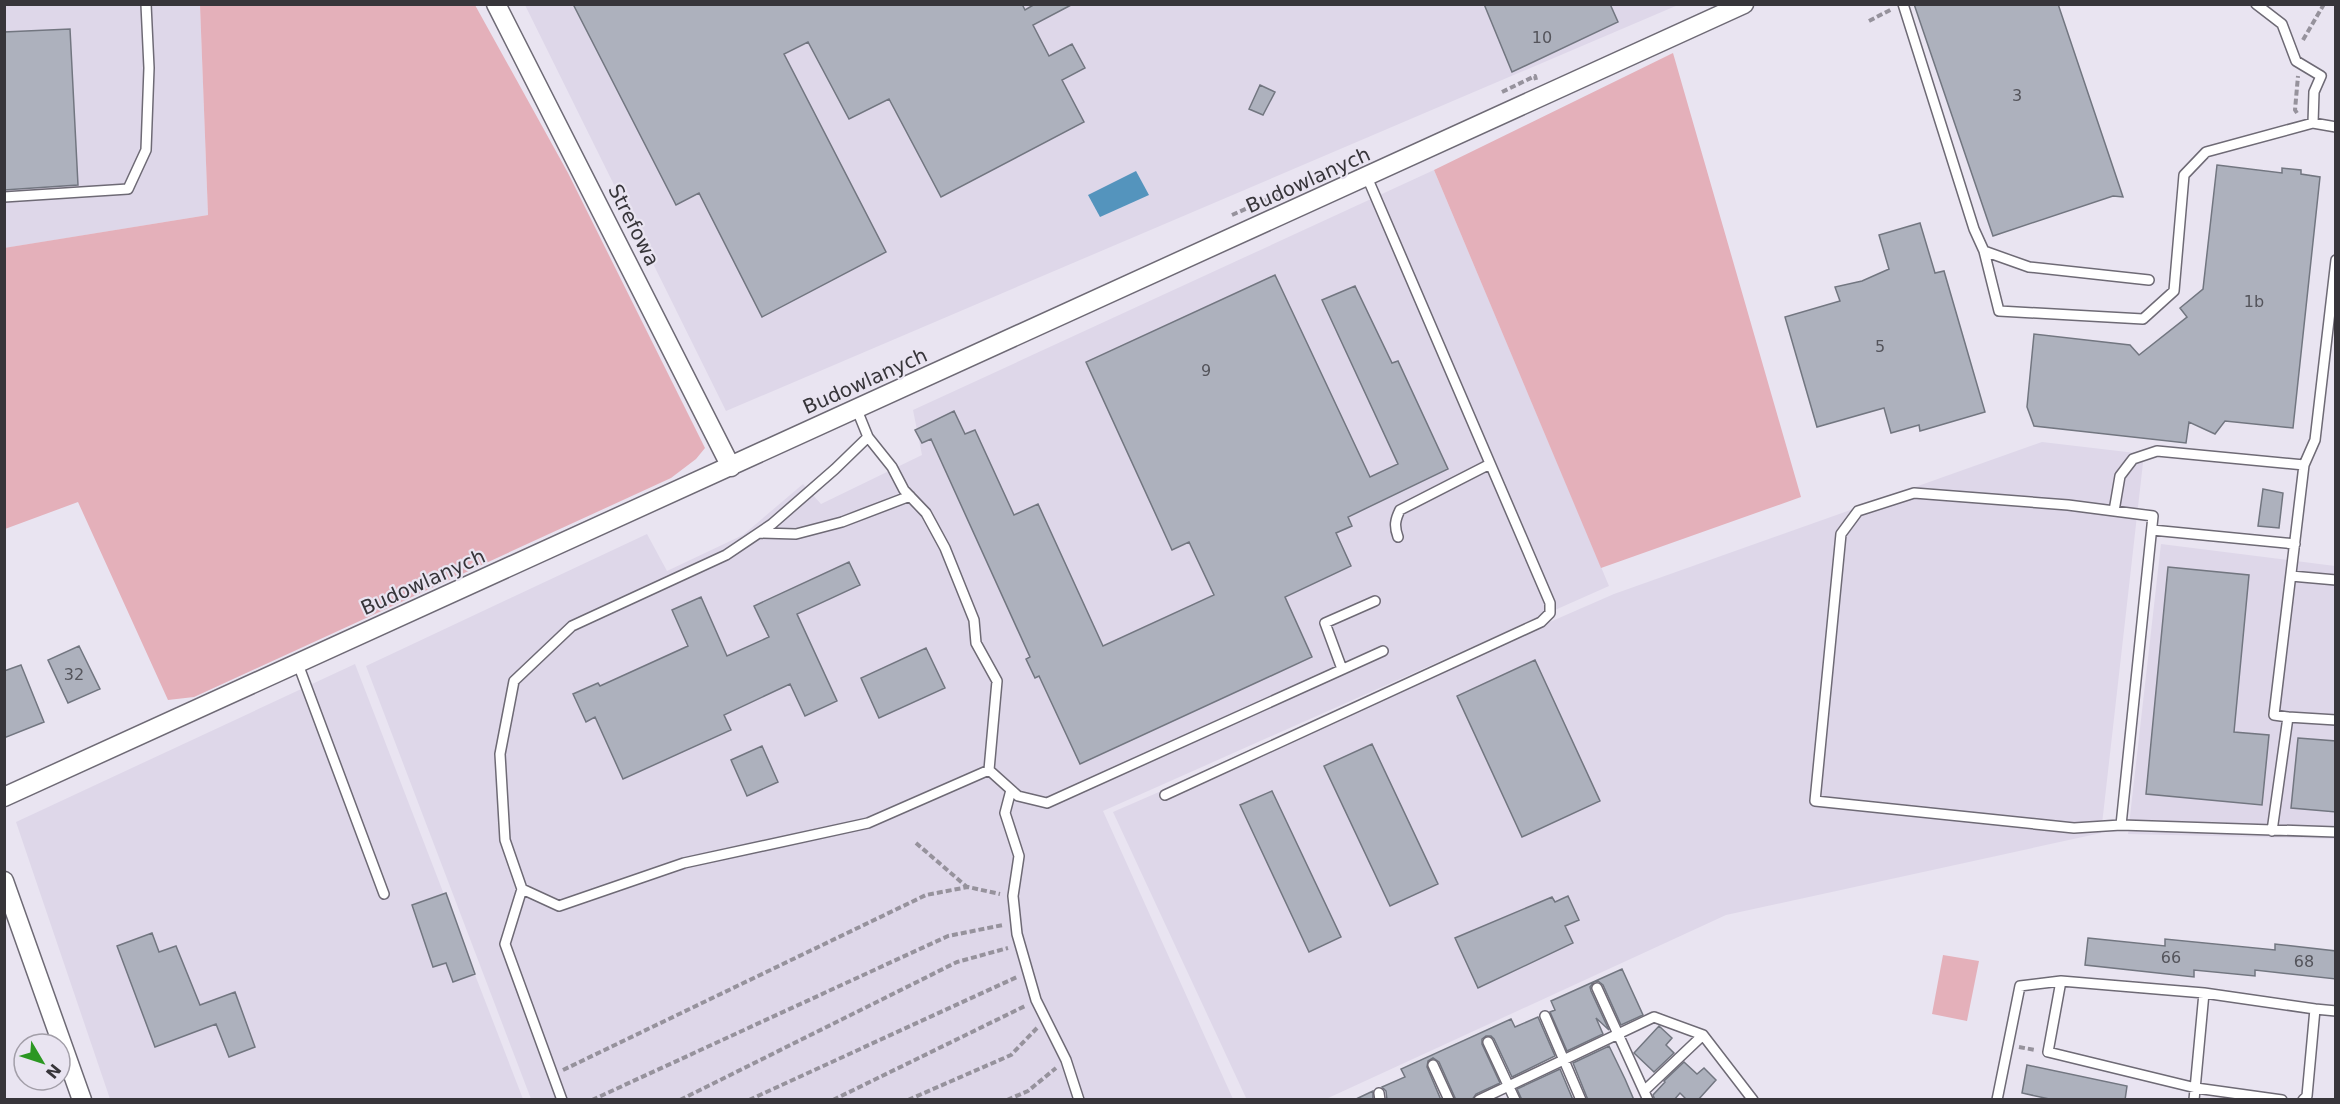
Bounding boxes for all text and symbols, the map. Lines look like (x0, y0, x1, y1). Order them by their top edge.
house number: 10 (1532, 28, 1552, 47)
house number: 3 (2012, 86, 2022, 105)
street label: Budowlanych (1242, 142, 1374, 218)
street label: Strefowa (603, 180, 665, 270)
house number: 1b (2244, 292, 2264, 311)
house number: 5 (1875, 337, 1885, 356)
street label: Budowlanych (799, 343, 931, 419)
house number: 9 (1201, 361, 1211, 380)
street label: Budowlanych (357, 544, 489, 620)
house number: 32 (64, 665, 84, 684)
house number: 66 (2161, 948, 2181, 967)
house number: 68 (2294, 952, 2314, 971)
north arrow (12, 1032, 72, 1092)
text: N (42, 1060, 65, 1082)

